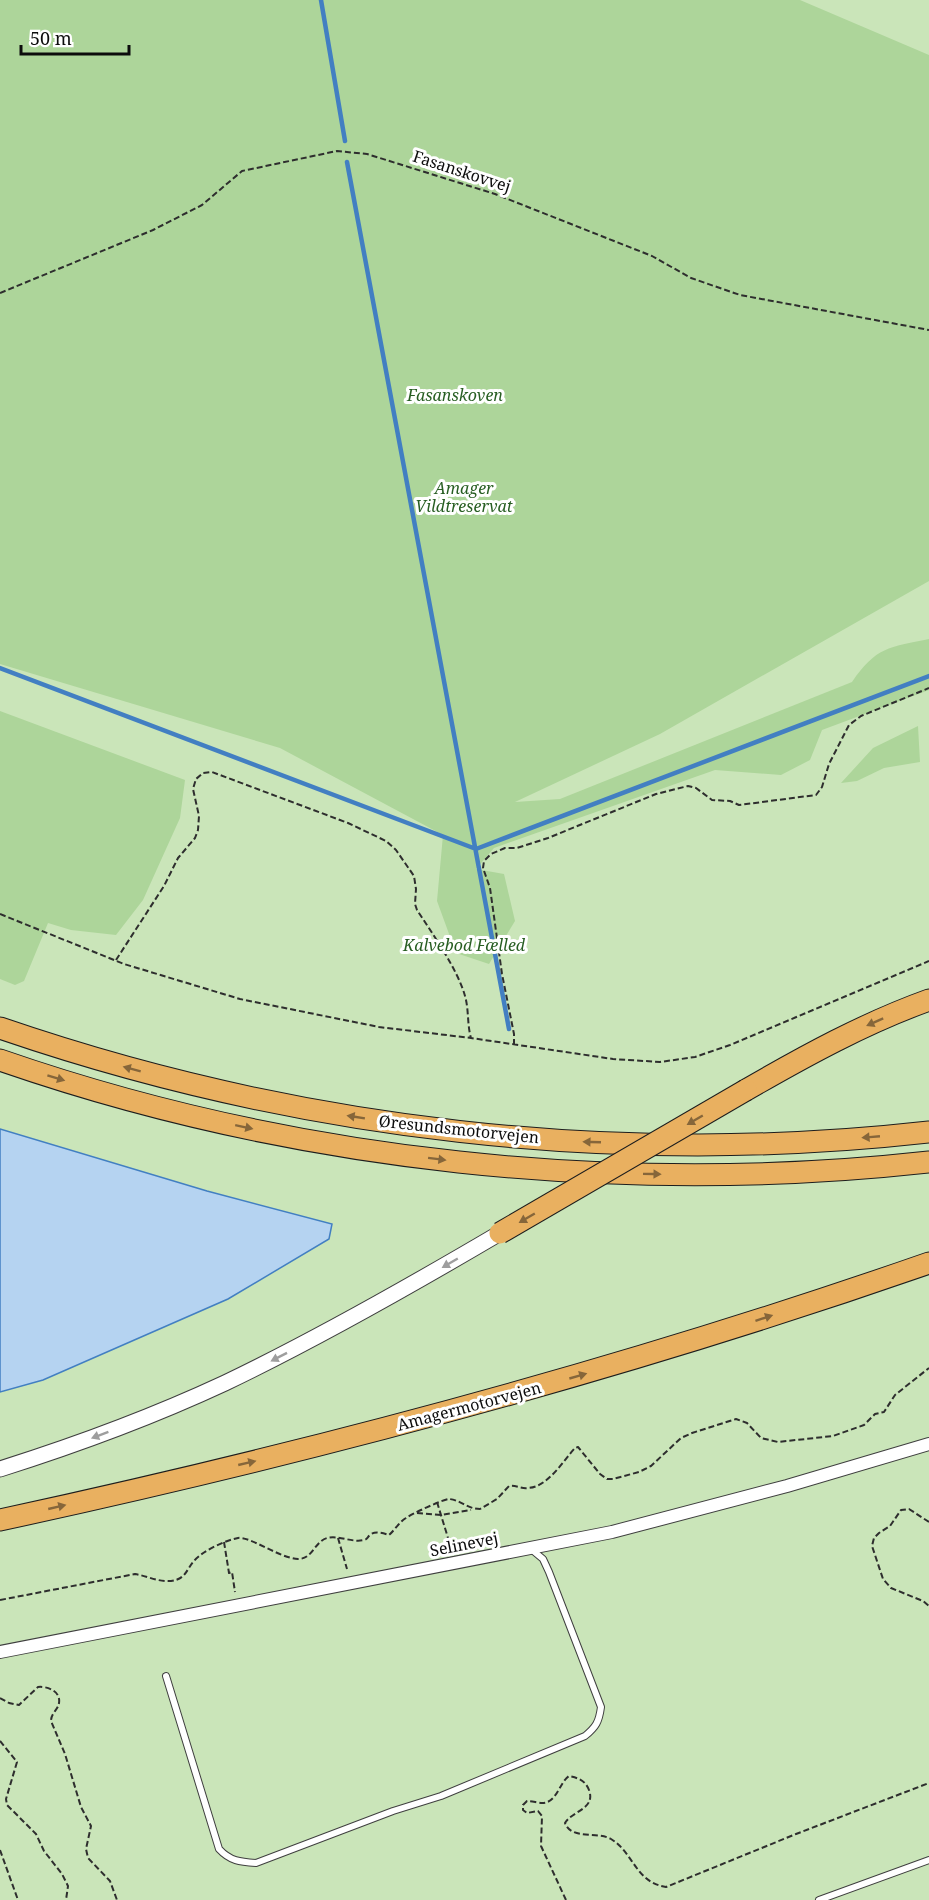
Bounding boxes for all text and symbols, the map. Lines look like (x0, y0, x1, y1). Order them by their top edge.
scale bar (21, 18, 129, 56)
text: 50 m (30, 26, 72, 50)
street label: Fasanskovvej (410, 145, 514, 197)
park label: Fasanskoven (406, 384, 503, 406)
park label: Amager Vildtreservat (415, 477, 513, 517)
park label: Kalvebod Fælled (402, 934, 526, 956)
one-way arrow (865, 1017, 883, 1027)
one-way arrow (123, 1064, 141, 1073)
one-way arrow (47, 1074, 65, 1083)
street label: Øresundsmotorvejen (378, 1110, 540, 1148)
one-way arrow (347, 1112, 366, 1121)
one-way arrow (687, 1114, 704, 1124)
one-way arrow (235, 1122, 254, 1132)
one-way arrow (861, 1132, 880, 1142)
one-way arrow (583, 1137, 602, 1147)
one-way arrow (427, 1154, 446, 1164)
one-way arrow (642, 1169, 661, 1179)
one-way arrow (519, 1212, 535, 1223)
one-way arrow (442, 1257, 458, 1268)
one-way arrow (755, 1313, 773, 1323)
one-way arrow (270, 1352, 287, 1361)
one-way arrow (569, 1371, 587, 1380)
street label: Amagermotorvejen (394, 1376, 544, 1436)
one-way arrow (91, 1430, 109, 1440)
one-way arrow (238, 1458, 256, 1468)
one-way arrow (48, 1502, 66, 1512)
street label: Selinevej (428, 1527, 500, 1561)

